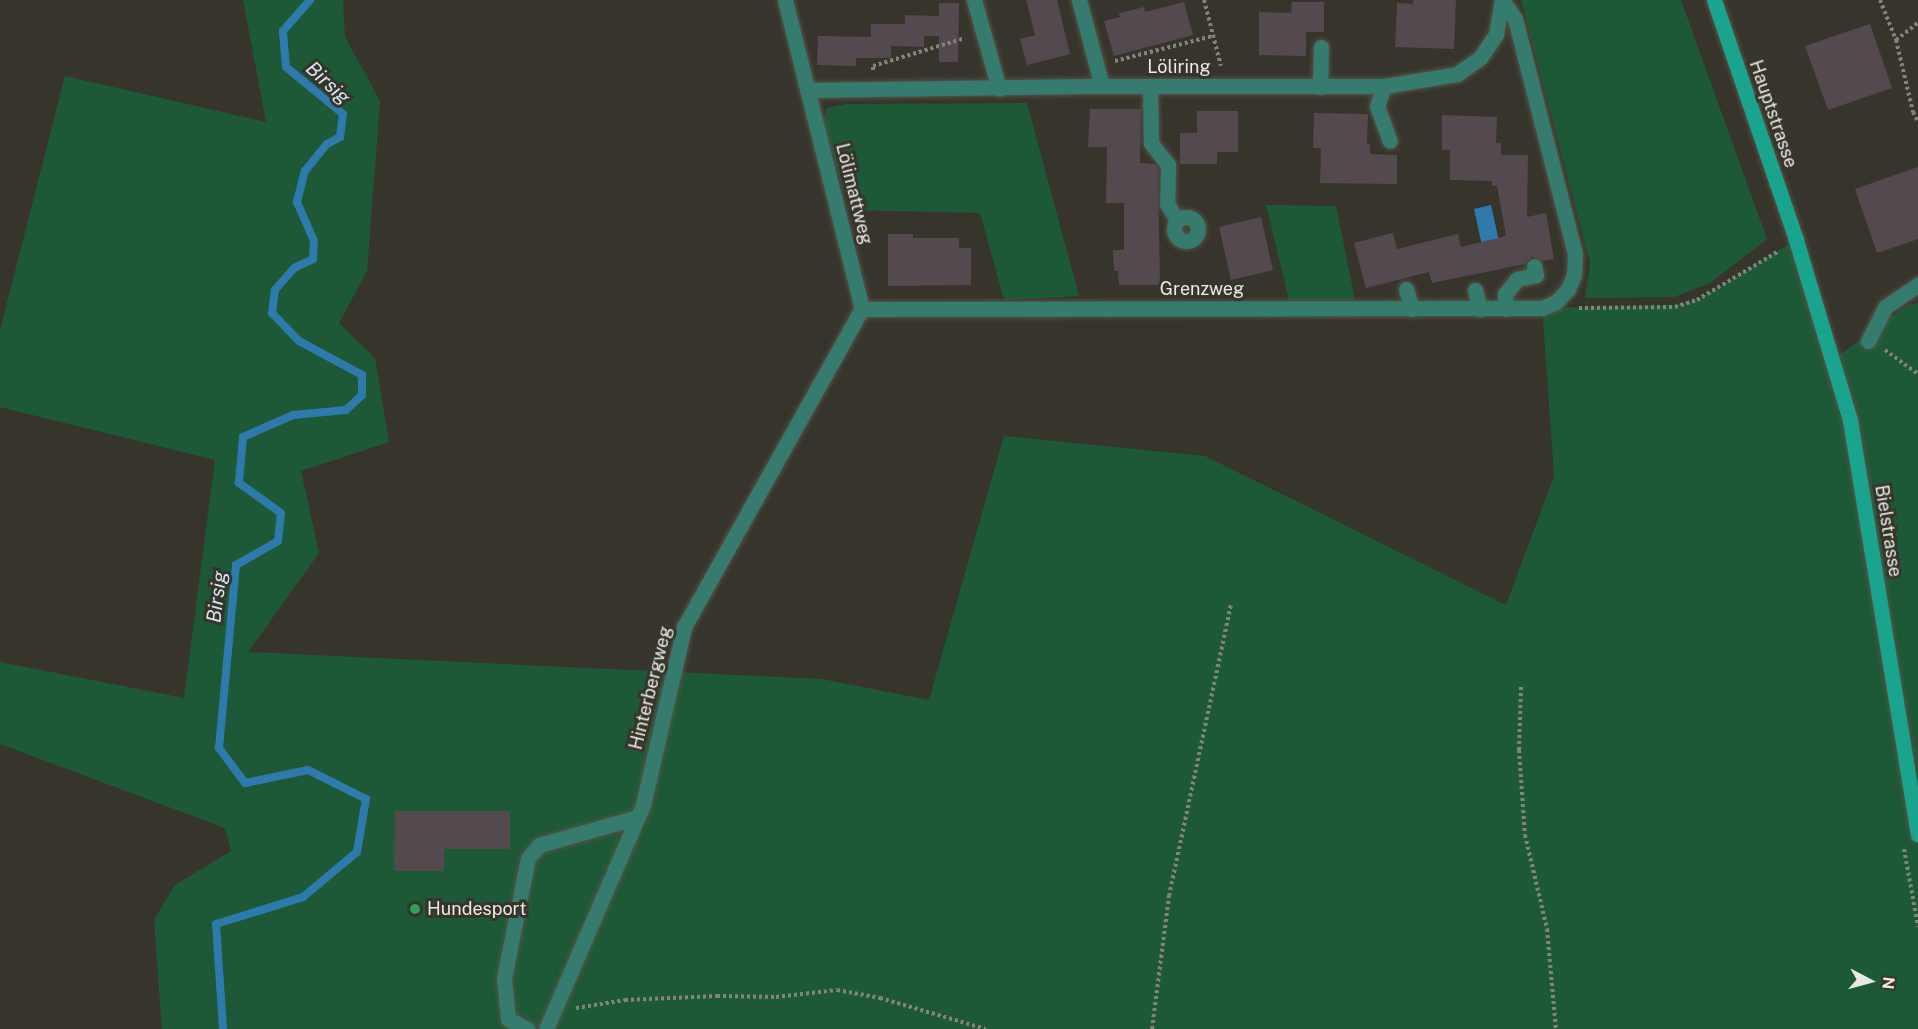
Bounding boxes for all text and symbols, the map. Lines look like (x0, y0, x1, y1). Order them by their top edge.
street label: Löliring (1147, 56, 1211, 78)
water label: Birsig (301, 57, 355, 109)
street label: Hauptstrasse (1744, 57, 1802, 171)
street label: Lölimattweg (831, 141, 877, 247)
street label: Grenzweg (1160, 278, 1244, 300)
street label: Bielstrasse (1870, 483, 1906, 579)
water label: Birsig (202, 570, 232, 624)
street label: Hinterbergweg (625, 624, 677, 752)
place label: Hundesport (427, 898, 526, 920)
marker: Hundesport (408, 902, 422, 916)
north arrow (1840, 951, 1900, 1011)
text: N (1878, 976, 1899, 990)

